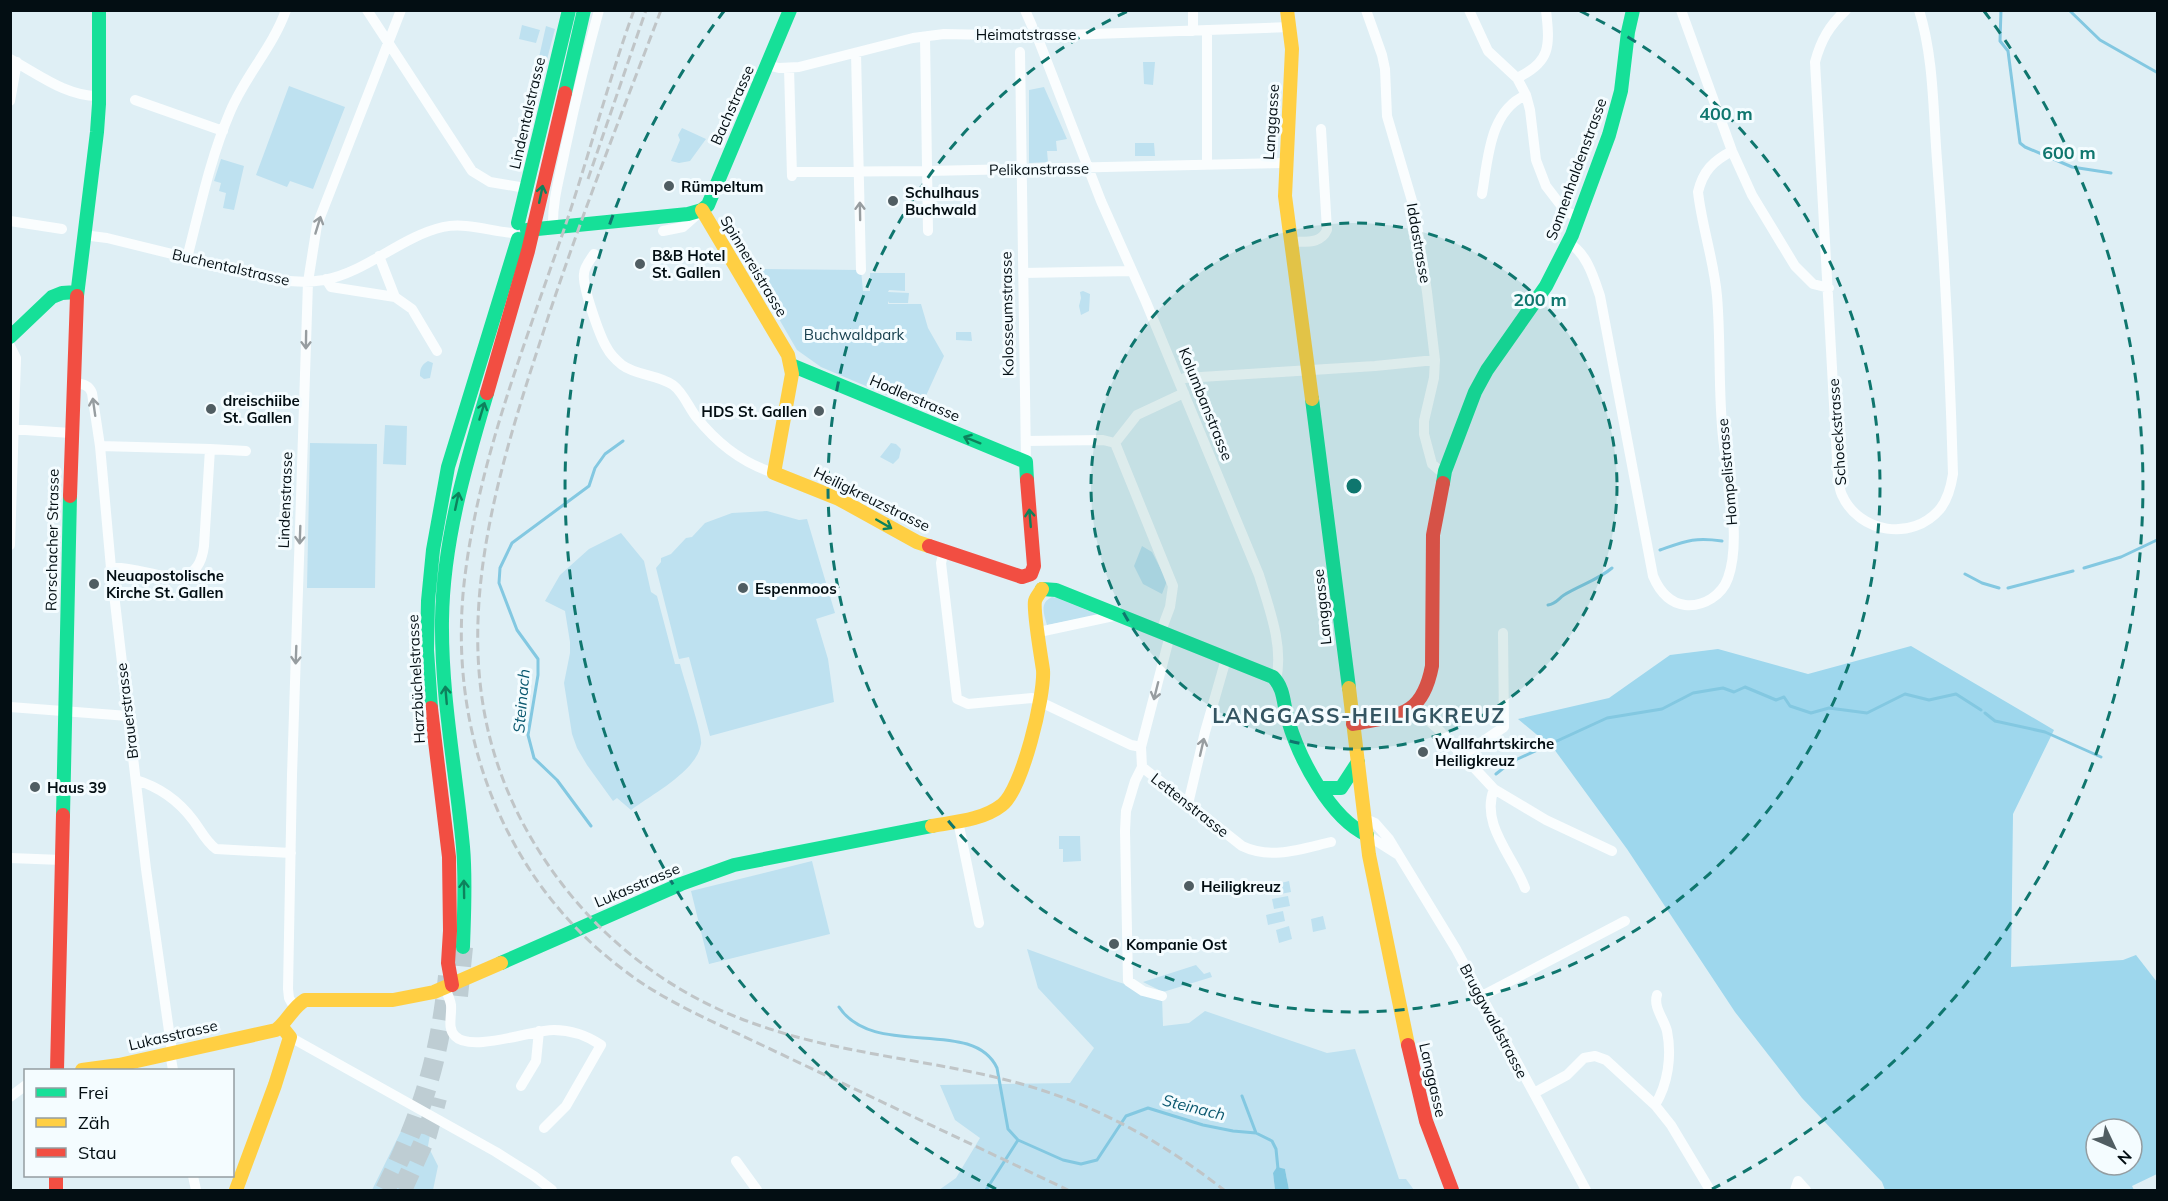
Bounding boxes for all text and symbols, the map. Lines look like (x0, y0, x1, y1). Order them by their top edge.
street label: Heimatstrasse (976, 25, 1076, 44)
street label: Lindentalstrasse (505, 55, 549, 171)
street label: Bachstrasse (706, 62, 758, 148)
street label: Langgasse (1259, 83, 1283, 161)
street label: Sonnenhaldenstrasse (1541, 95, 1611, 243)
text: 400 m (1699, 102, 1753, 125)
text: 600 m (2042, 141, 2096, 164)
street label: Pelikanstrasse (989, 159, 1089, 179)
place label: Rümpeltum (681, 177, 764, 196)
marker: Rümpeltum (662, 179, 676, 193)
place label: Schulhaus Buchwald (905, 183, 979, 219)
one-way arrow (535, 185, 547, 204)
marker: Schulhaus Buchwald (886, 194, 900, 208)
one-way arrow (854, 202, 866, 222)
street label: Iddastrasse (1403, 202, 1435, 284)
street label: Spinnereistrasse (716, 212, 792, 320)
one-way arrow (313, 216, 324, 235)
street label: Buchentalstrasse (170, 244, 292, 290)
place label: B&B Hotel St. Gallen (652, 246, 725, 282)
street label: Kolosseumstrasse (996, 251, 1018, 377)
marker: B&B Hotel St. Gallen (633, 257, 647, 271)
text: 200 m (1513, 288, 1567, 311)
park label: Buchwaldpark (804, 325, 905, 344)
one-way arrow (300, 330, 311, 350)
street label: Kolumbanstrasse (1175, 345, 1237, 463)
street label: Hodlerstrasse (867, 370, 963, 426)
street label: Schoeckstrasse (1824, 378, 1850, 486)
place label: dreischiibe St. Gallen (223, 391, 300, 427)
one-way arrow (89, 398, 100, 418)
marker: dreischiibe St. Gallen (204, 402, 218, 416)
one-way arrow (477, 402, 488, 421)
place label: HDS St. Gallen (701, 402, 807, 421)
marker: HDS St. Gallen (812, 404, 826, 418)
street label: Hompelistrasse (1713, 418, 1741, 526)
one-way arrow (963, 434, 982, 445)
street label: Lindenstrasse (274, 451, 296, 549)
street label: Heiligkreuzstrasse (811, 463, 933, 535)
street label: Rorschacher Strasse (41, 469, 63, 611)
centre of rings (1344, 476, 1364, 496)
one-way arrow (452, 492, 464, 511)
one-way arrow (1025, 509, 1036, 529)
one-way arrow (874, 519, 892, 530)
one-way arrow (294, 525, 306, 545)
place label: Neuapostolische Kirche St. Gallen (106, 566, 224, 602)
street label: Langgasse (1309, 568, 1335, 646)
marker: Neuapostolische Kirche St. Gallen (87, 577, 101, 591)
place label: Espenmoos (755, 579, 837, 598)
marker: Espenmoos (736, 581, 750, 595)
street label: Harzbüchelstrasse (403, 614, 429, 744)
one-way arrow (290, 645, 301, 665)
street label: Brauerstrasse (112, 662, 142, 760)
water label: Steinach (508, 668, 534, 734)
one-way arrow (1150, 682, 1162, 701)
one-way arrow (440, 686, 451, 705)
district label: LANGGASS-HEILIGKREUZ (1212, 702, 1506, 728)
place label: Wallfahrtskirche Heiligkreuz (1435, 734, 1554, 770)
one-way arrow (1196, 738, 1208, 757)
marker: Wallfahrtskirche Heiligkreuz (1416, 745, 1430, 759)
street label: Lettenstrasse (1147, 769, 1233, 841)
place label: Haus 39 (47, 778, 106, 797)
marker: Haus 39 (28, 780, 42, 794)
street label: Lukasstrasse (591, 859, 683, 911)
place label: Heiligkreuz (1201, 877, 1281, 896)
one-way arrow (458, 879, 470, 899)
marker: Heiligkreuz (1182, 879, 1196, 893)
place label: Kompanie Ost (1126, 935, 1227, 954)
marker: Kompanie Ost (1107, 937, 1121, 951)
street label: Bruggwaldstrasse (1456, 961, 1532, 1081)
street label: Lukasstrasse (127, 1016, 219, 1054)
street label: Langgasse (1415, 1041, 1451, 1119)
legend (24, 1069, 234, 1177)
text: Frei (78, 1081, 108, 1104)
water label: Steinach (1160, 1090, 1228, 1124)
text: Zäh (78, 1111, 110, 1134)
north arrow (2084, 1117, 2144, 1177)
text: Stau (78, 1141, 117, 1164)
text: N (2113, 1146, 2136, 1169)

